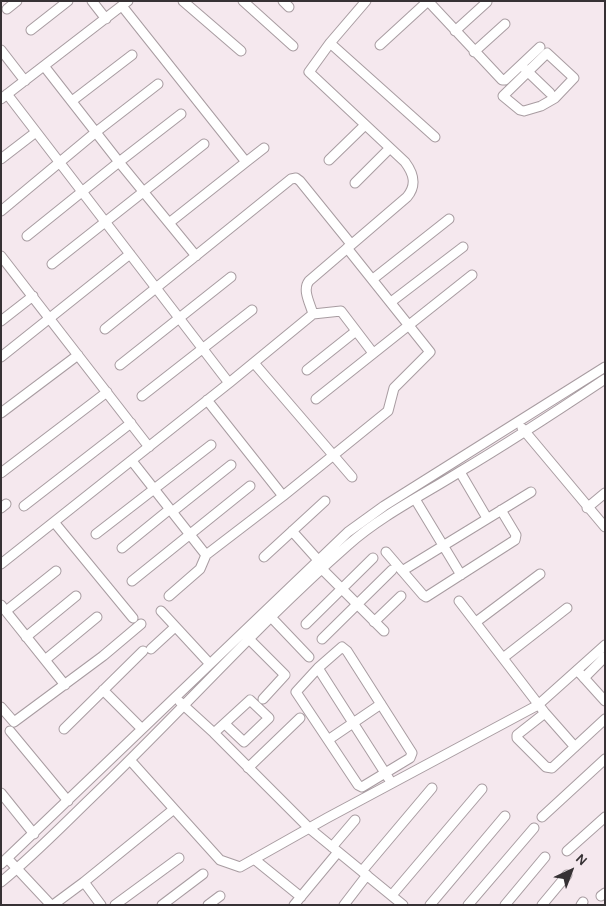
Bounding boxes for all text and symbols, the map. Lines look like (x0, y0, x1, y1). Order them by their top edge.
north arrow (546, 846, 596, 896)
text: N (572, 850, 591, 869)

